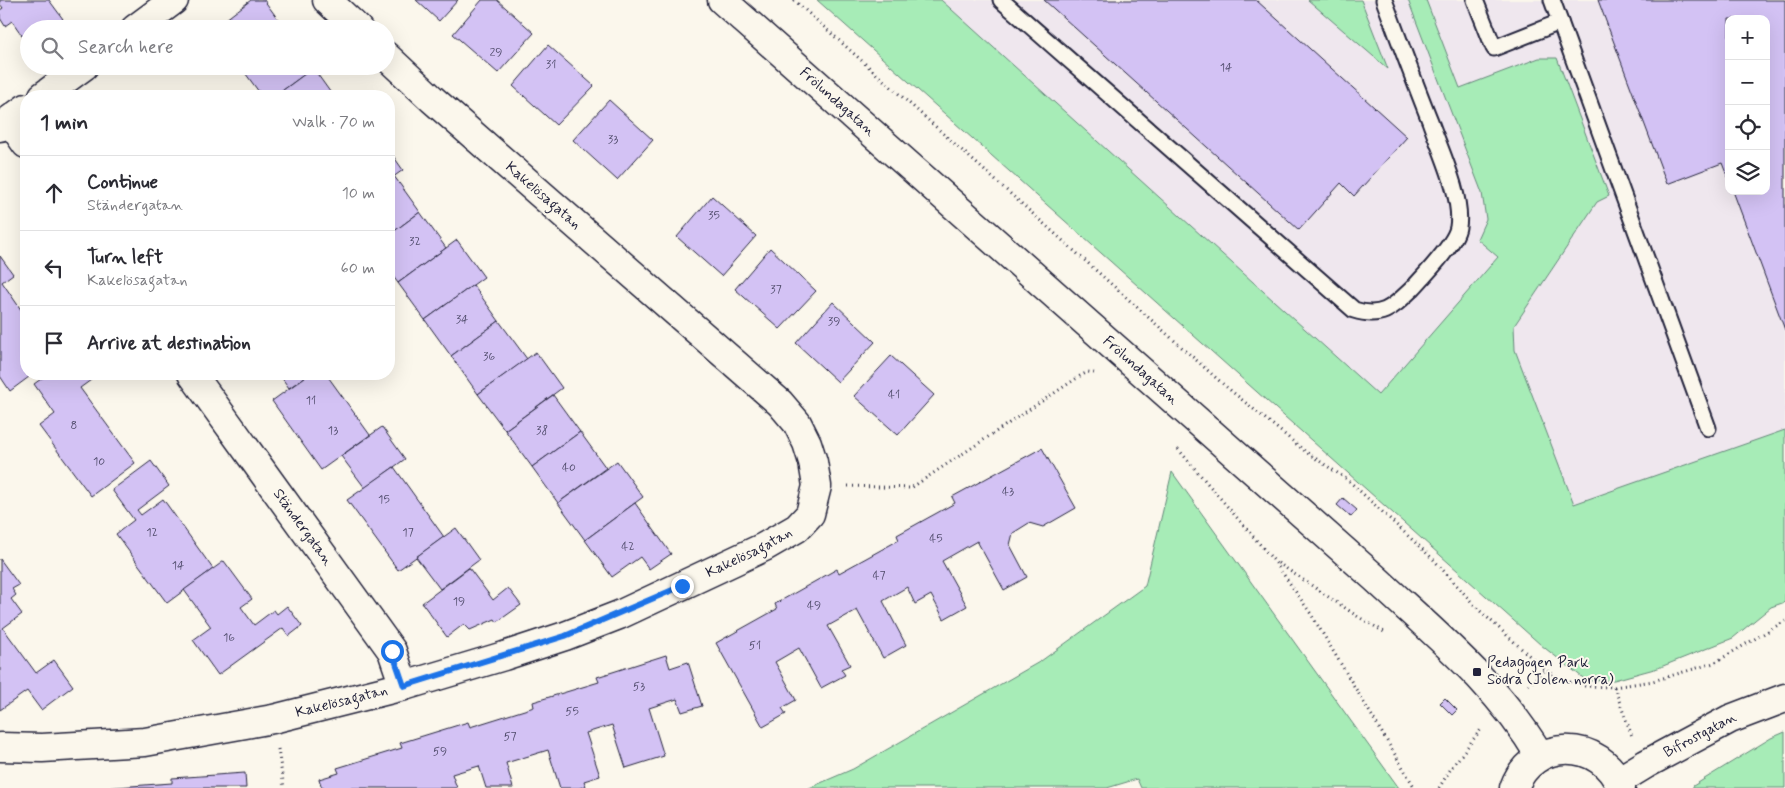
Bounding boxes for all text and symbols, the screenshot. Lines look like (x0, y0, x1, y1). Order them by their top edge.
map controls (1725, 15, 1770, 195)
button: + (1725, 15, 1770, 60)
search box (20, 20, 395, 75)
icon: search (38, 34, 66, 62)
text: Search here (78, 35, 174, 60)
house number: 29 (489, 45, 503, 61)
house number: 31 (546, 57, 556, 73)
house number: 14 (1220, 60, 1232, 76)
button: − (1725, 60, 1770, 105)
street label: Frölundagatan (795, 63, 880, 141)
button: locate (1725, 105, 1770, 150)
text: 1 min (40, 109, 88, 137)
text: Walk · 70 m (292, 112, 375, 133)
house number: 33 (608, 132, 618, 148)
button: layers (1725, 150, 1770, 195)
street label: Kakelösagatan (500, 158, 585, 235)
text: Continue (87, 170, 158, 195)
icon: ahead (40, 179, 68, 207)
text: 10 m (342, 183, 375, 204)
text: Ständergatan (87, 195, 183, 216)
house number: 35 (708, 208, 720, 224)
house number: 32 (409, 234, 421, 250)
text: Turn left (87, 245, 163, 270)
icon: left (40, 254, 68, 282)
text: 60 m (341, 258, 375, 279)
text: Kakelösagatan (87, 270, 188, 291)
house number: 37 (770, 282, 782, 298)
house number: 34 (456, 312, 468, 328)
house number: 39 (828, 314, 840, 330)
icon: arrive (40, 329, 68, 357)
text: Arrive at destination (87, 331, 251, 356)
street label: Frölundagatan (1098, 332, 1183, 410)
house number: 36 (483, 349, 495, 365)
house number: 41 (888, 387, 900, 403)
house number: 11 (306, 393, 316, 409)
house number: 8 (71, 418, 77, 434)
house number: 13 (328, 423, 338, 439)
house number: 38 (536, 423, 548, 439)
house number: 10 (93, 454, 105, 470)
house number: 40 (562, 460, 576, 476)
house number: 43 (1002, 484, 1014, 500)
street label: Ständergatan (268, 485, 337, 570)
house number: 15 (378, 492, 390, 508)
street label: Kakelösagatan (703, 523, 796, 583)
house number: 12 (146, 525, 158, 541)
house number: 17 (402, 525, 414, 541)
house number: 45 (929, 531, 943, 547)
house number: 42 (621, 539, 635, 555)
house number: 14 (172, 558, 184, 574)
house number: 47 (872, 568, 886, 584)
route end (671, 575, 694, 598)
house number: 19 (453, 594, 465, 610)
house number: 49 (807, 598, 821, 614)
house number: 16 (223, 630, 235, 646)
house number: 51 (749, 638, 761, 654)
route start (381, 640, 404, 663)
place label: Pedagogen Park Södra (Jolen norra) (1487, 653, 1614, 690)
marker: Pedagogen Park Södra (Jolen norra) (1471, 666, 1483, 678)
house number: 53 (633, 679, 645, 695)
street label: Kakelösagatan (293, 680, 390, 723)
house number: 55 (565, 704, 579, 720)
street label: Bifrostgatan (1660, 707, 1740, 763)
house number: 57 (503, 729, 517, 745)
house number: 59 (433, 744, 447, 760)

